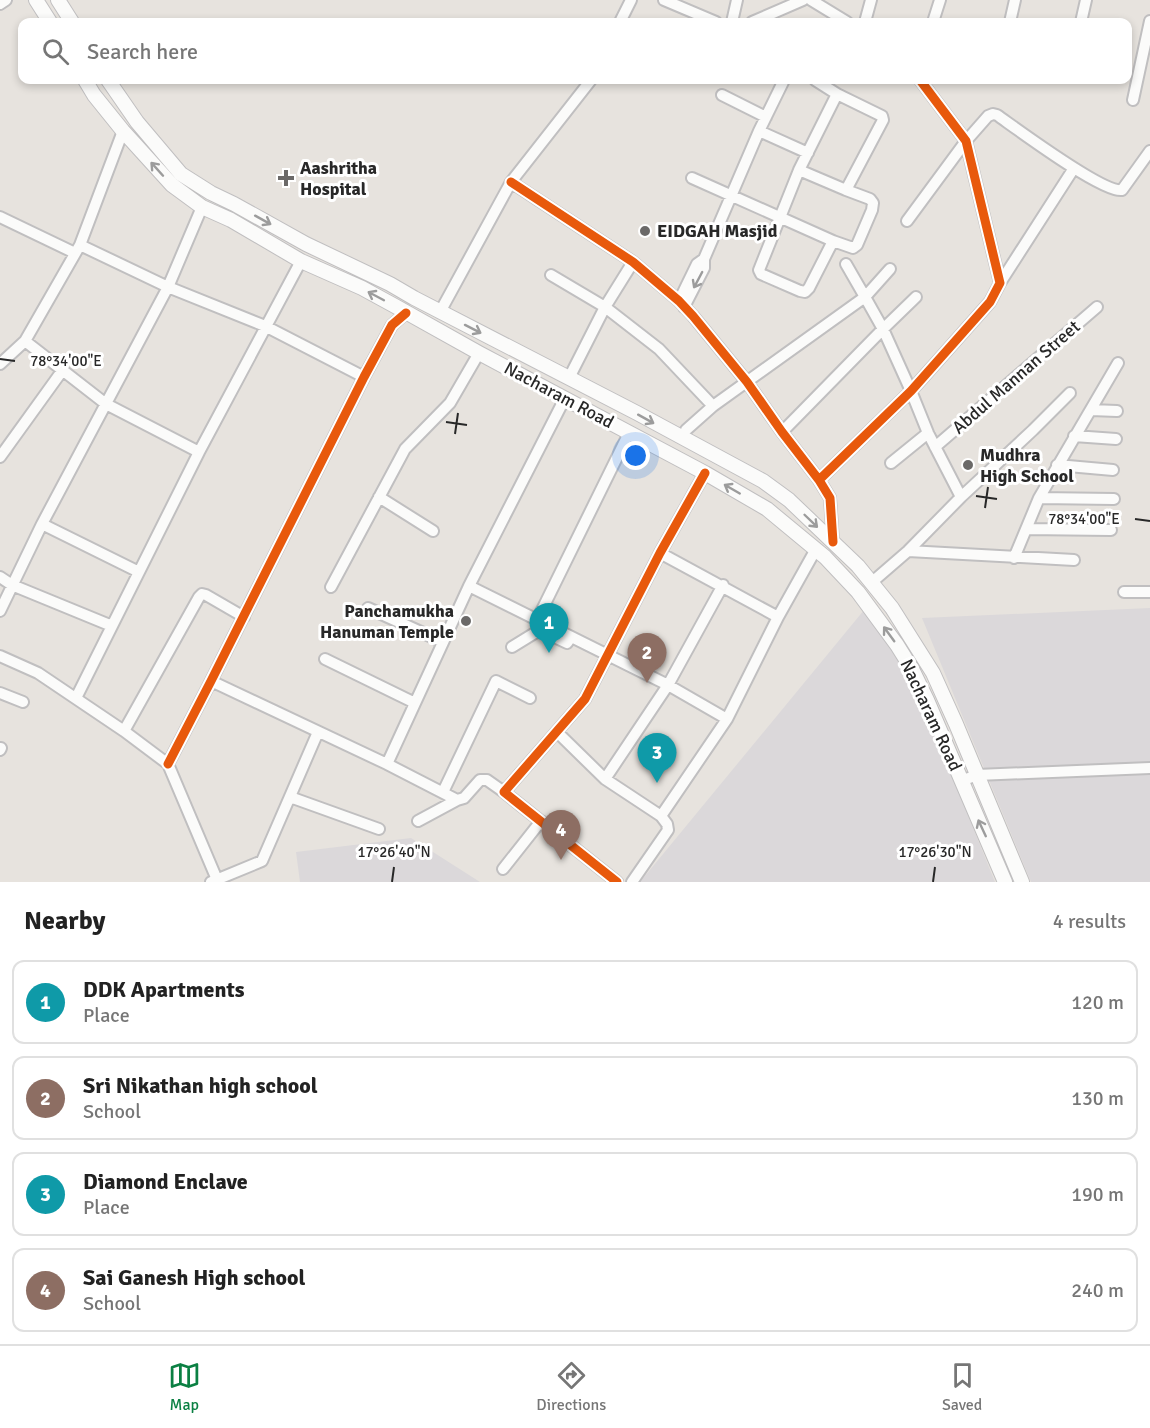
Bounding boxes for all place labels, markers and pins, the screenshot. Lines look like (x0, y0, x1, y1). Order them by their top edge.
place label: Aashritha Hospital (300, 157, 377, 200)
marker: Aashritha Hospital (277, 169, 295, 187)
place label: EIDGAH Masjid (657, 220, 778, 242)
marker: EIDGAH Masjid (638, 224, 652, 238)
place label: Mudhra High School (980, 444, 1074, 487)
marker: Mudhra High School (961, 458, 975, 472)
place label: Panchamukha Hanuman Temple (320, 600, 454, 643)
pin: 1 (530, 604, 568, 653)
marker: Panchamukha Hanuman Temple (459, 614, 473, 628)
pin: 2 (628, 634, 666, 683)
pin: 3 (638, 734, 676, 783)
pin: 4 (542, 810, 580, 860)

